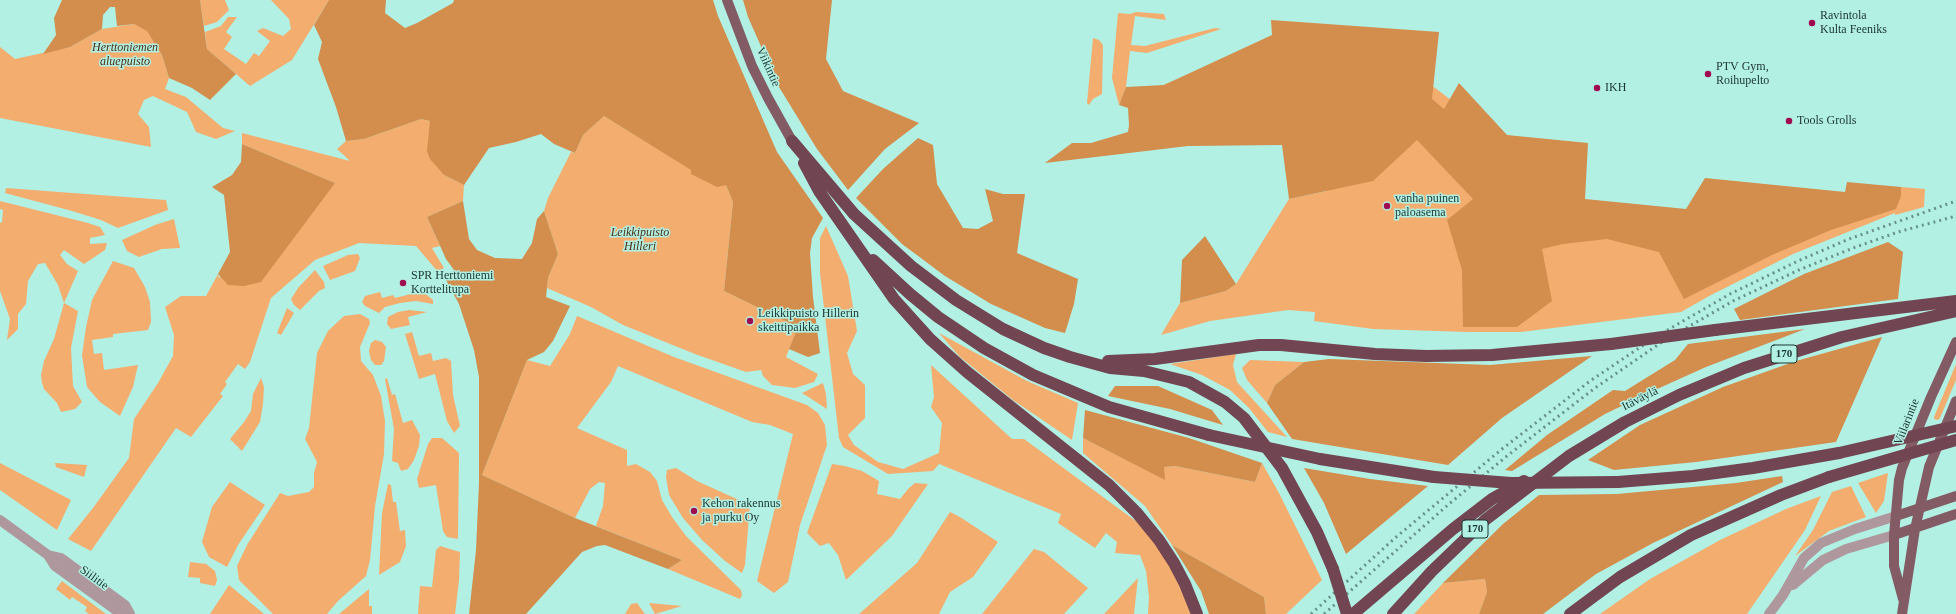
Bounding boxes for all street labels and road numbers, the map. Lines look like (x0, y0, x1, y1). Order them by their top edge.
street label: Viikintie (753, 45, 783, 89)
road number: 170 (1771, 345, 1797, 363)
street label: Itäväylä (1620, 384, 1660, 414)
street label: Viilarintie (1891, 397, 1923, 447)
road number: 170 (1462, 520, 1488, 538)
street label: Siilitie (77, 563, 111, 593)

